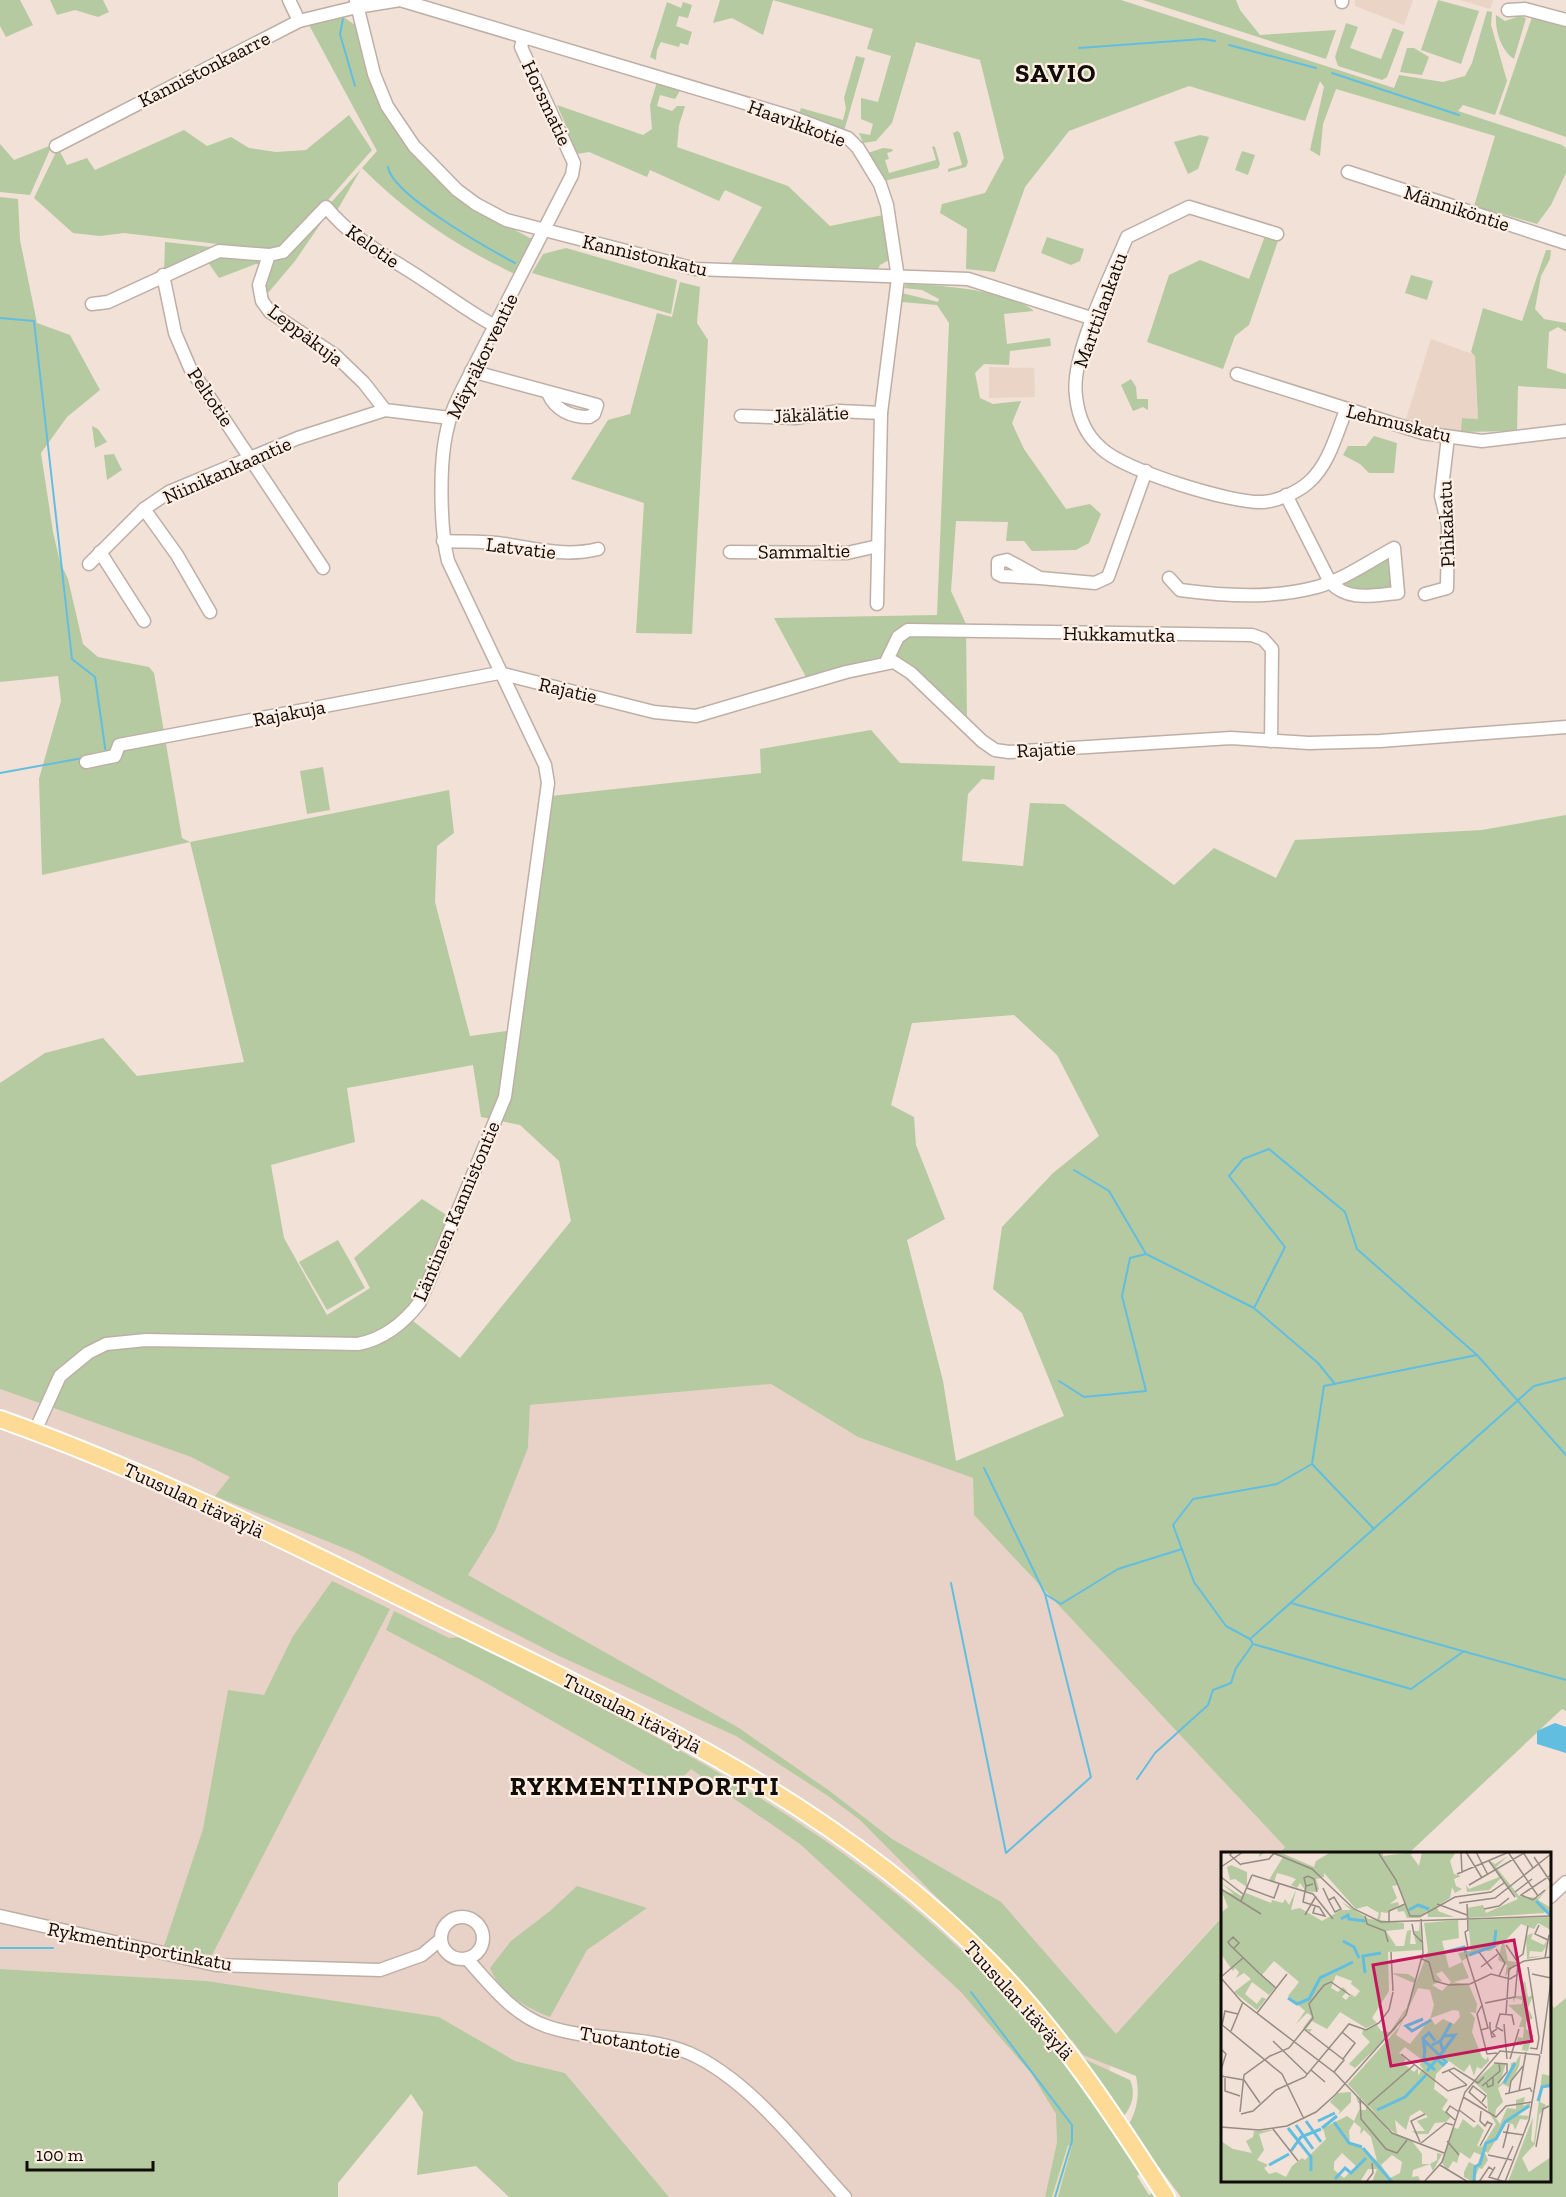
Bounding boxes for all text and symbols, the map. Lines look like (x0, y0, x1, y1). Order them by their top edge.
street label: Kannistonkaarre (134, 25, 274, 113)
street label: Horsmatie (517, 57, 577, 149)
district label: SAVIO (1015, 57, 1097, 89)
street label: Haavikkotie (745, 94, 849, 152)
street label: Männiköntie (1401, 180, 1513, 236)
street label: Kelotie (342, 219, 404, 273)
street label: Kannistonkatu (580, 229, 710, 281)
street label: Marttilankatu (1068, 249, 1132, 371)
street label: Mäyräkorventie (441, 289, 523, 423)
street label: Leppäkuja (264, 299, 349, 371)
street label: Peltotie (183, 363, 239, 431)
street label: Lehmuskatu (1344, 398, 1454, 448)
street label: Jäkälätie (773, 400, 849, 428)
street label: Niinikankaantie (159, 431, 295, 509)
street label: Pihkakatu (1432, 480, 1460, 568)
street label: Latvatie (485, 532, 557, 564)
street label: Sammaltie (758, 538, 850, 564)
street label: Hukkamutka (1063, 621, 1176, 647)
street label: Rajatie (536, 672, 600, 708)
street label: Rajakuja (251, 694, 327, 732)
street label: Rajatie (1016, 735, 1076, 763)
street label: Läntinen Kannistontie (407, 1117, 505, 1305)
street label: Tuusulan itäväylä (120, 1457, 268, 1543)
street label: Tuusulan itäväylä (559, 1668, 706, 1758)
district label: RYKMENTINPORTTI (510, 1770, 780, 1802)
inset map (1221, 1852, 1551, 2182)
street label: Rykmentinportinkatu (45, 1916, 235, 1976)
street label: Tuusulan itäväylä (959, 1935, 1079, 2065)
street label: Tuotantotie (577, 2020, 683, 2064)
scale bar (27, 2134, 153, 2172)
text: 100 m (36, 2144, 84, 2166)

